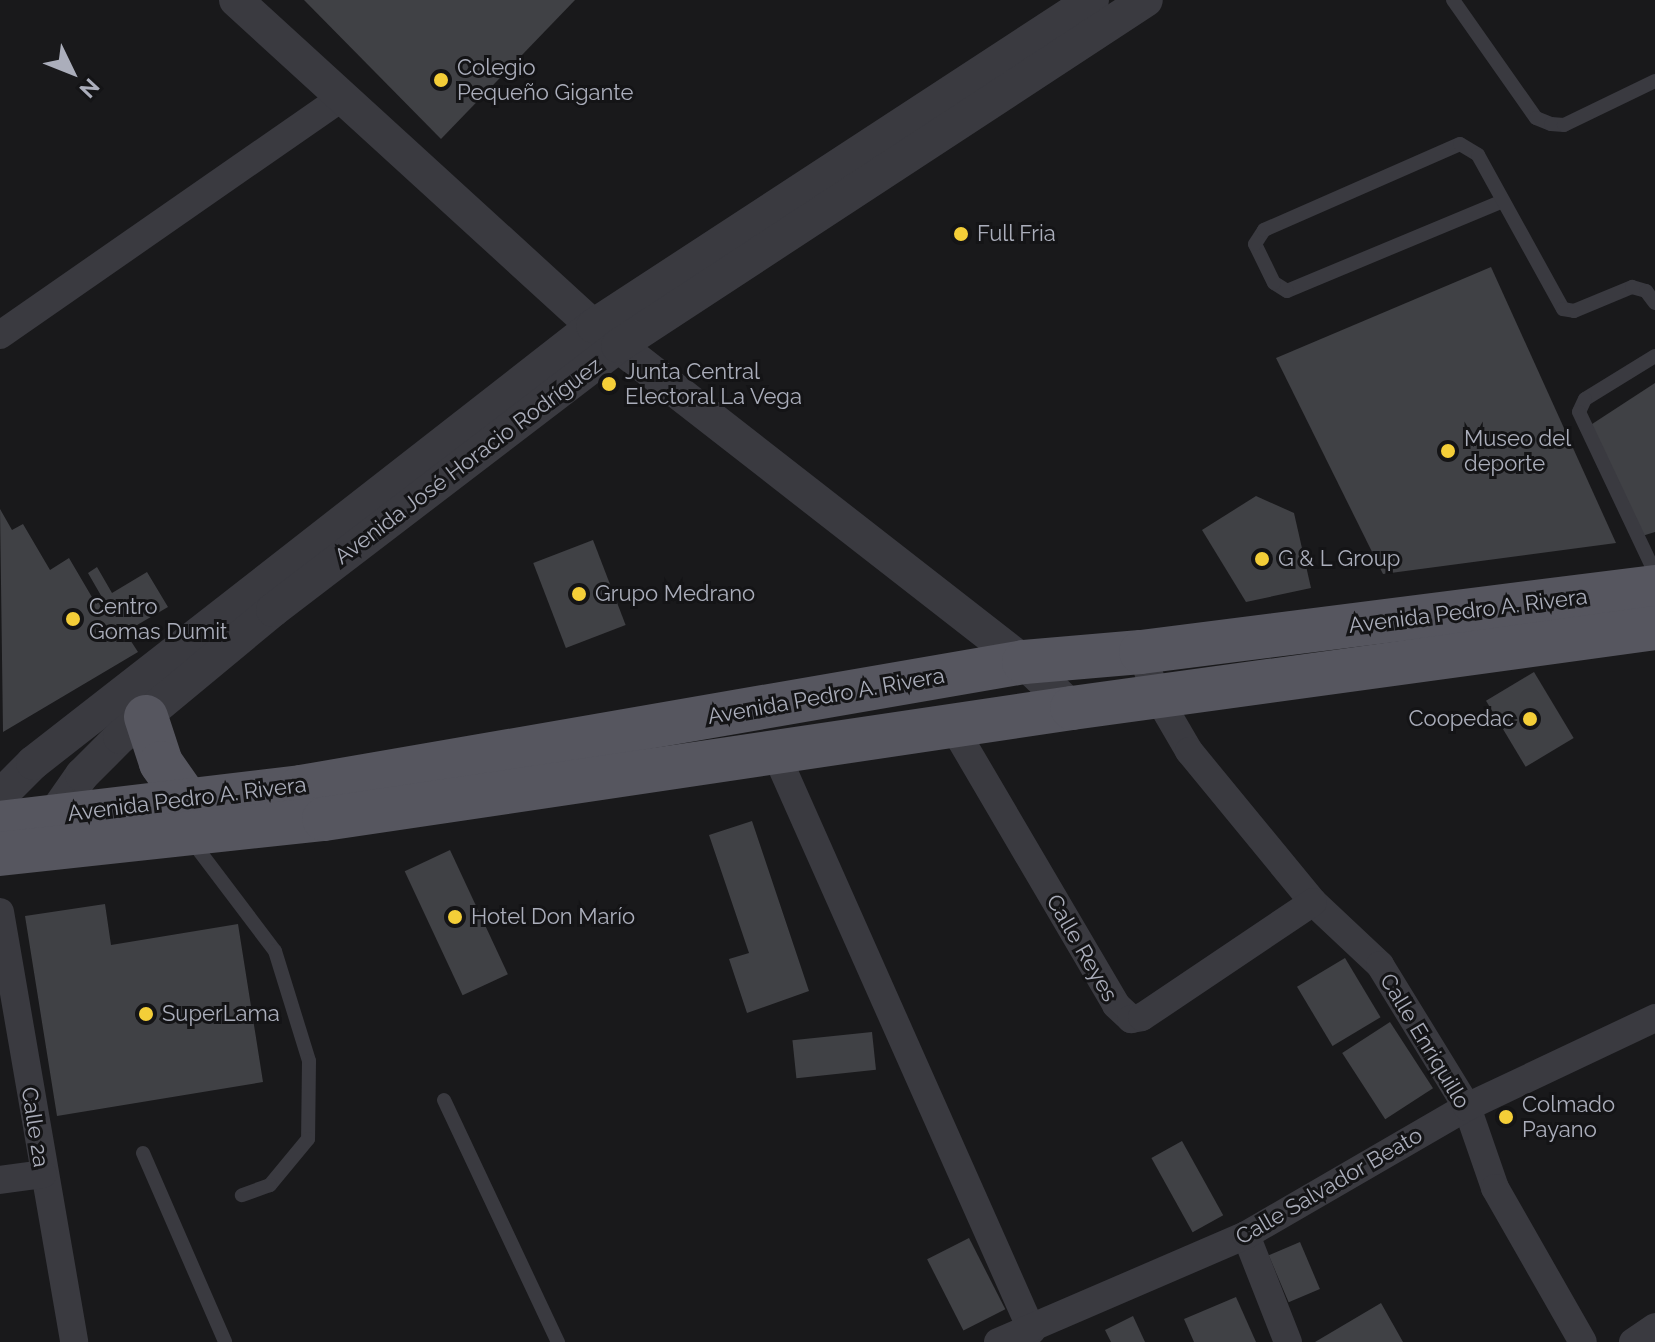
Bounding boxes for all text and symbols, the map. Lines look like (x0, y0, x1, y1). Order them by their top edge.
north arrow (32, 32, 112, 112)
place label: Colegio Pequeño Gigante (457, 54, 633, 106)
marker: Colegio Pequeño Gigante (432, 71, 450, 89)
text: N (74, 73, 105, 103)
place label: Full Fria (977, 221, 1057, 247)
marker: Full Fria (952, 225, 970, 243)
street label: Avenida José Horacio Rodríguez (329, 352, 607, 570)
place label: Junta Central Electoral La Vega (625, 358, 803, 410)
marker: Junta Central Electoral La Vega (600, 375, 618, 393)
place label: Museo del deporte (1464, 425, 1571, 476)
marker: Museo del deporte (1439, 442, 1457, 460)
place label: G & L Group (1278, 546, 1401, 572)
marker: G & L Group (1253, 550, 1271, 568)
place label: Grupo Medrano (595, 581, 755, 607)
street label: Avenida Pedro A. Rivera (1347, 583, 1589, 639)
marker: Grupo Medrano (570, 585, 588, 603)
place label: Centro Gomas Dumit (89, 593, 227, 644)
marker: Centro Gomas Dumit (64, 610, 82, 628)
street label: Avenida Pedro A. Rivera (705, 662, 947, 730)
place label: Coopedac (1408, 706, 1514, 732)
marker: Coopedac (1521, 710, 1539, 728)
street label: Avenida Pedro A. Rivera (66, 771, 308, 827)
street label: Calle Reyes (1041, 890, 1123, 1006)
place label: Hotel Don Marío (471, 904, 636, 930)
marker: Hotel Don Marío (446, 908, 464, 926)
street label: Calle Enriquillo (1374, 969, 1476, 1113)
place label: SuperLama (162, 1001, 280, 1027)
marker: SuperLama (137, 1005, 155, 1023)
street label: Calle 2a (16, 1085, 54, 1169)
place label: Colmado Payano (1522, 1091, 1615, 1142)
marker: Colmado Payano (1497, 1108, 1515, 1126)
street label: Calle Salvador Beato (1231, 1122, 1427, 1250)

